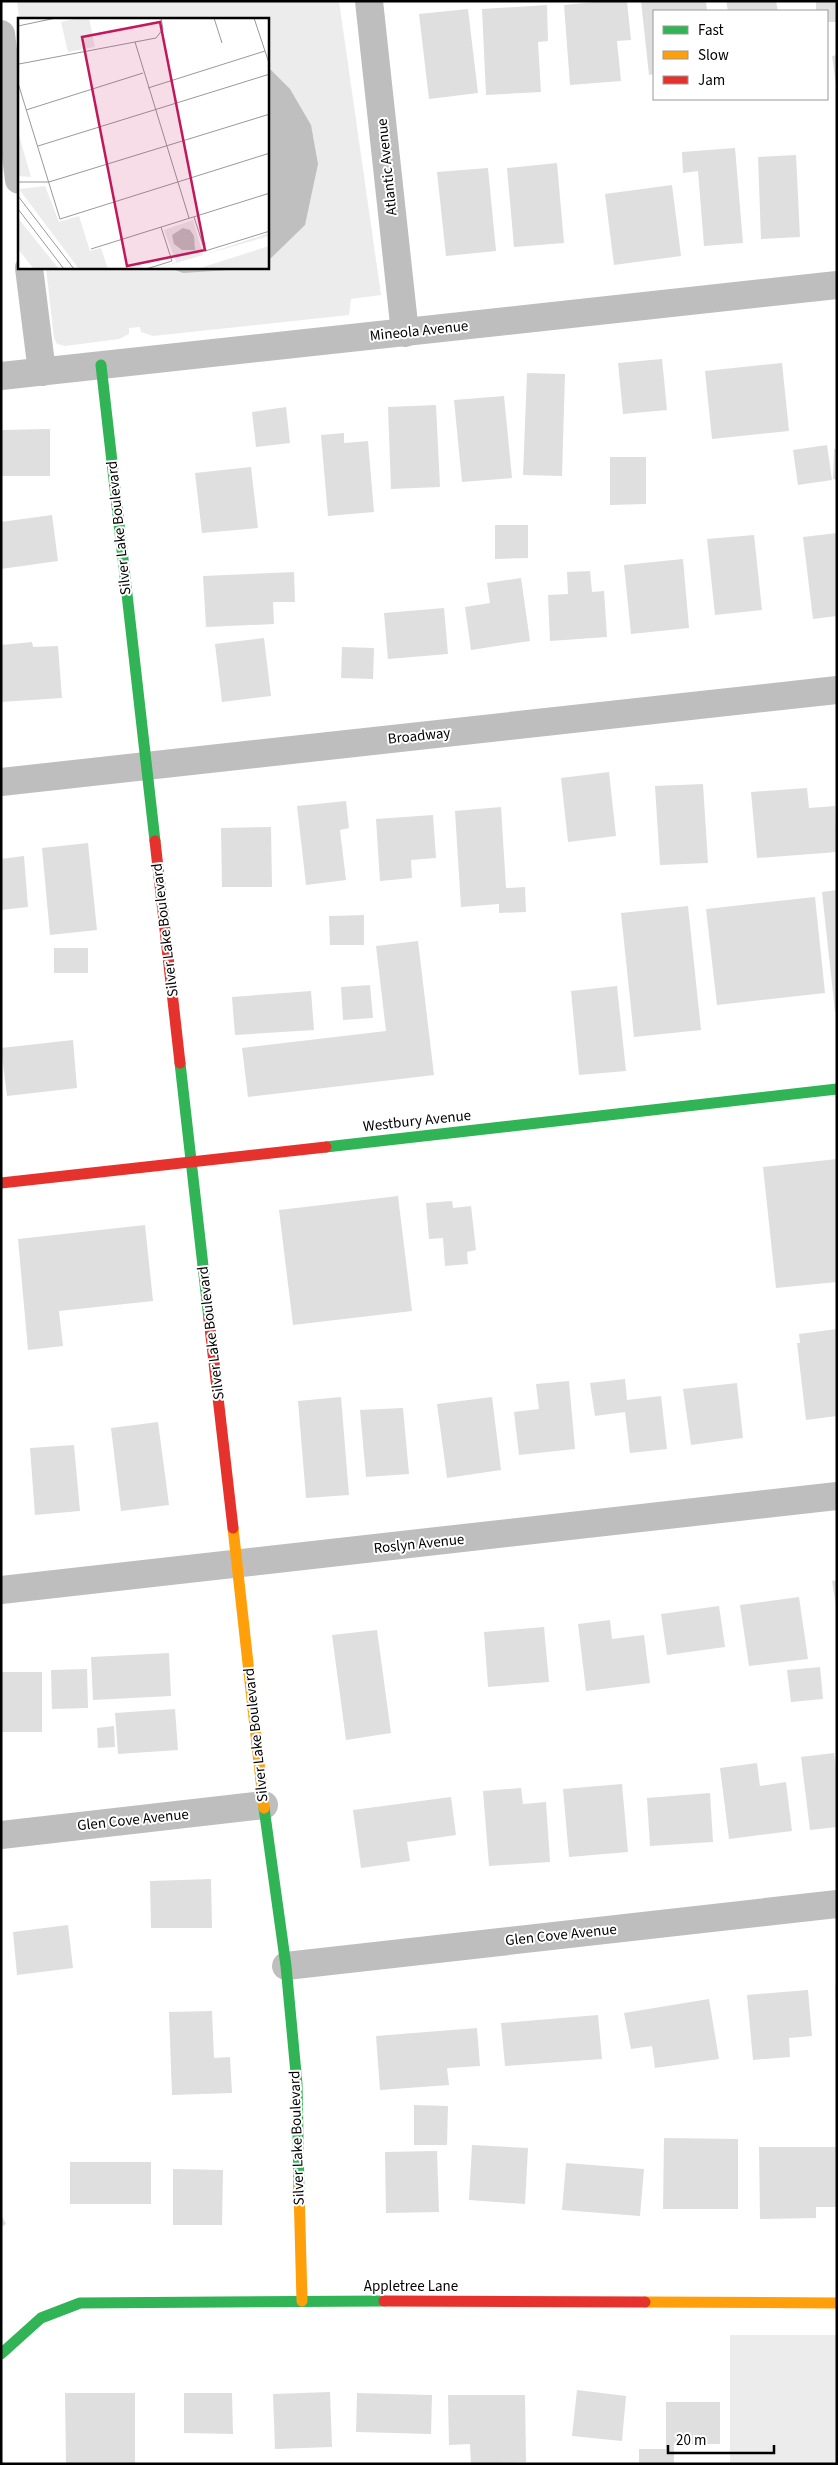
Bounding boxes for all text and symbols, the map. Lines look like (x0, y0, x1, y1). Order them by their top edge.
legend (653, 10, 828, 100)
inset map (18, 18, 269, 269)
text: Fast (698, 20, 724, 41)
text: Slow (698, 45, 729, 66)
text: Jam (698, 70, 725, 91)
street label: Atlantic Avenue (371, 117, 403, 217)
street label: Mineola Avenue (369, 315, 469, 347)
street label: Silver Lake Boulevard (102, 460, 136, 596)
street label: Broadway (387, 722, 451, 750)
street label: Silver Lake Boulevard (146, 862, 184, 998)
street label: Westbury Avenue (362, 1105, 472, 1137)
street label: Silver Lake Boulevard (192, 1265, 230, 1401)
street label: Roslyn Avenue (373, 1529, 465, 1559)
street label: Silver Lake Boulevard (239, 1667, 273, 1803)
street label: Glen Cove Avenue (76, 1804, 190, 1836)
street label: Glen Cove Avenue (504, 1919, 618, 1951)
street label: Silver Lake Boulevard (284, 2070, 310, 2206)
street label: Appletree Lane (364, 2276, 458, 2297)
scale bar (668, 2422, 774, 2454)
text: 20 m (676, 2430, 706, 2451)

